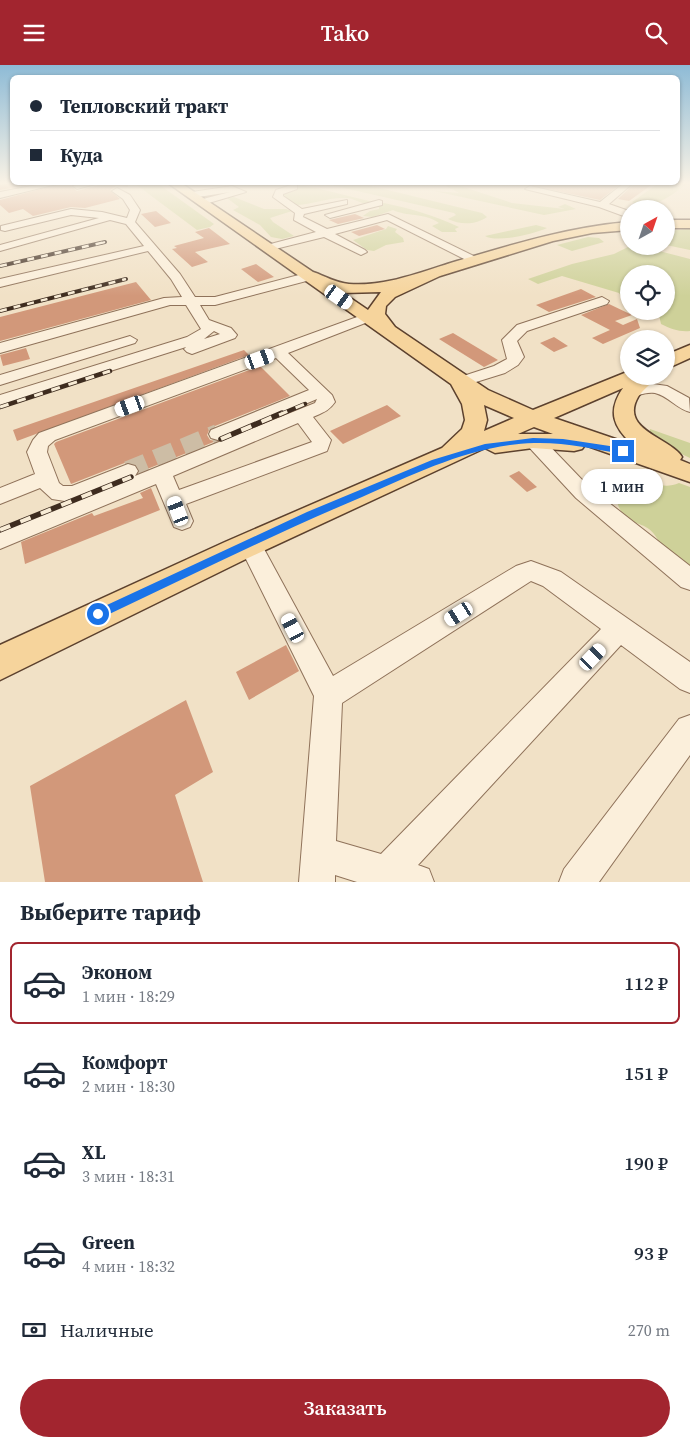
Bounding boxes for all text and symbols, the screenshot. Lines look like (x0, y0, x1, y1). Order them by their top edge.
text: Tako (321, 18, 369, 48)
icon: menu (20, 19, 48, 47)
icon: search (642, 19, 670, 47)
text: Тепловский тракт (60, 93, 228, 119)
text: Куда (60, 142, 103, 168)
north arrow (620, 200, 675, 255)
map controls (620, 200, 675, 385)
button: locate (620, 265, 675, 320)
car (322, 282, 355, 312)
button: layers (620, 330, 675, 385)
car (243, 347, 276, 371)
car (113, 394, 146, 418)
route end (612, 440, 634, 462)
callout: 1 мин (582, 469, 664, 503)
text: 1 мин (600, 475, 644, 497)
car (165, 494, 190, 528)
car (442, 600, 475, 628)
route start (87, 603, 109, 625)
car (279, 611, 306, 645)
car (577, 641, 608, 673)
text: Выберите тариф (20, 897, 201, 927)
text: Эконом (82, 959, 152, 985)
icon: car (22, 961, 67, 1006)
text: 112 ₽ (624, 970, 668, 996)
text: 1 мин · 18:29 (82, 985, 175, 1007)
text: Комфорт (82, 1049, 168, 1075)
icon: car (22, 1051, 67, 1096)
text: 151 ₽ (624, 1060, 668, 1086)
text: 2 мин · 18:30 (82, 1075, 175, 1097)
text: XL (82, 1139, 105, 1165)
icon: car (22, 1141, 67, 1186)
text: 190 ₽ (624, 1150, 668, 1176)
text: 3 мин · 18:31 (82, 1165, 175, 1187)
text: Green (82, 1229, 135, 1255)
icon: car (22, 1231, 67, 1276)
text: 93 ₽ (634, 1240, 668, 1266)
text: 4 мин · 18:32 (82, 1255, 175, 1277)
icon: cash (20, 1316, 48, 1344)
text: Наличные (60, 1317, 154, 1343)
text: 270 m (628, 1319, 670, 1341)
button: Заказать (20, 1379, 670, 1437)

